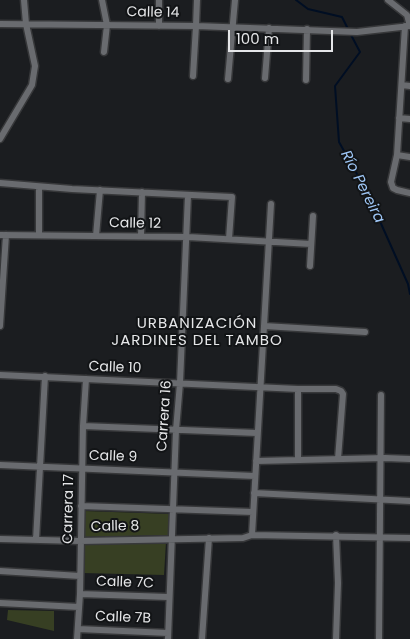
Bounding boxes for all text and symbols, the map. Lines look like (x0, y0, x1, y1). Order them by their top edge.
street label: Calle 14 (126, 4, 180, 22)
scale bar (230, 20, 335, 52)
text: 100 m (236, 28, 279, 49)
water label: Río Pereira (336, 148, 388, 226)
street label: Calle 12 (109, 215, 161, 233)
district label: URBANIZACIÓN JARDINES DEL TAMBO (109, 315, 285, 350)
street label: Calle 10 (88, 359, 142, 377)
street label: Carrera 16 (154, 380, 176, 452)
street label: Calle 9 (89, 448, 137, 466)
street label: Carrera 17 (60, 474, 78, 544)
street label: Calle 8 (91, 518, 139, 536)
street label: Calle 7C (96, 574, 154, 592)
street label: Calle 7B (95, 609, 151, 627)

